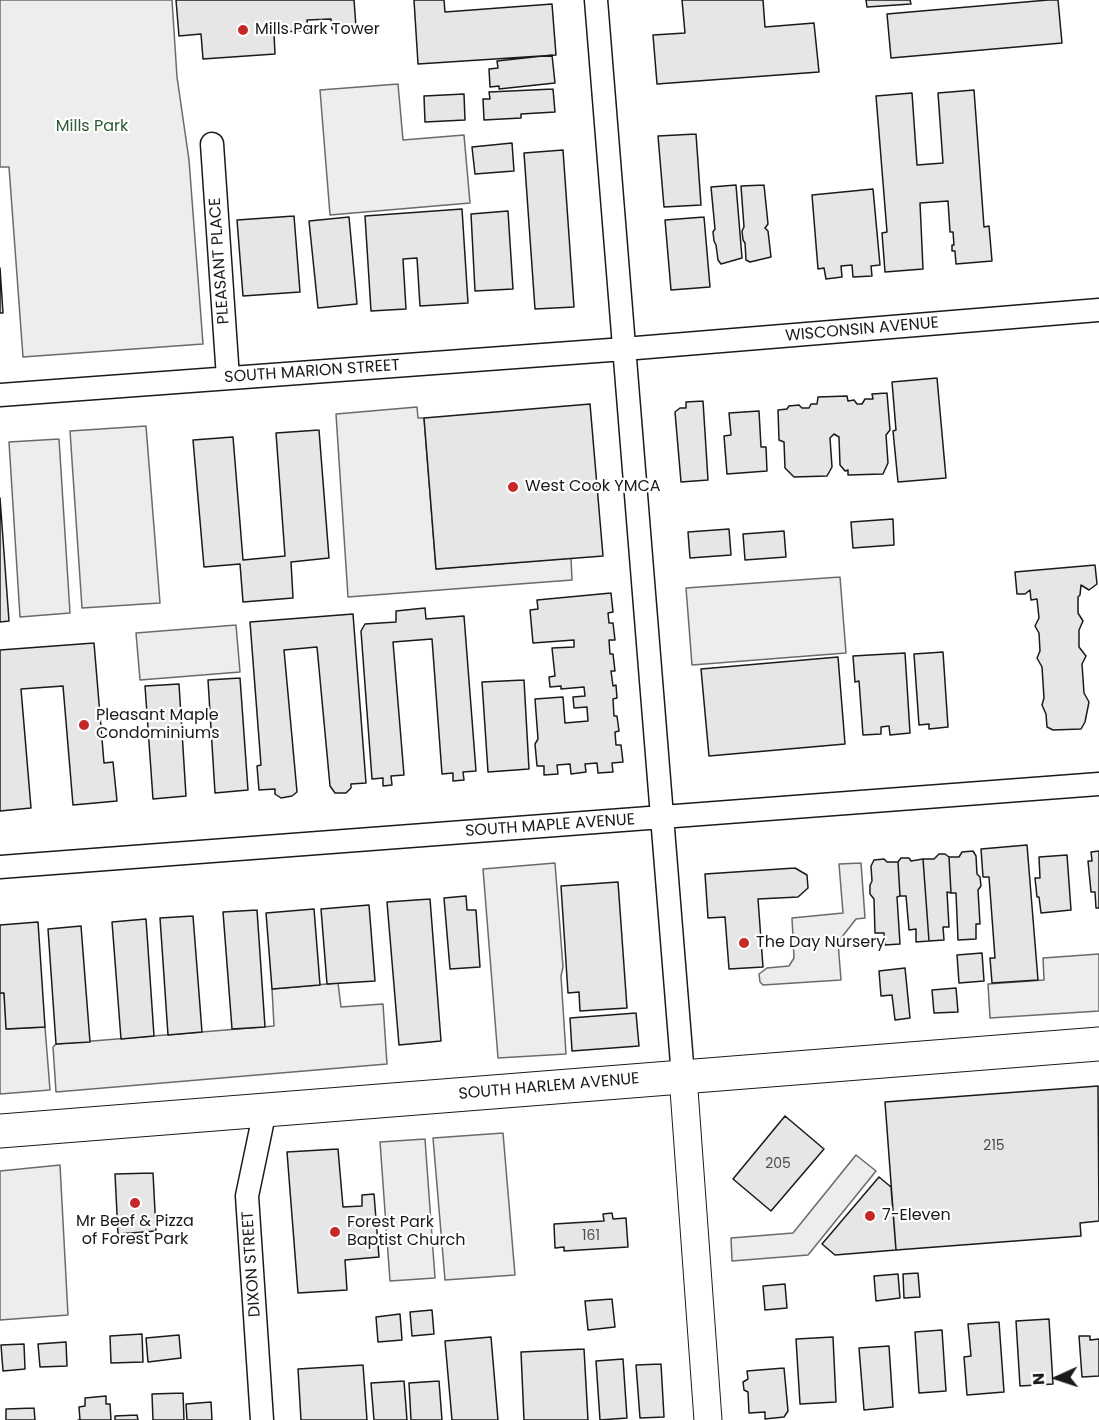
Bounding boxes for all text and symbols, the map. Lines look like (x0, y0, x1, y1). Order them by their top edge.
place label: Mills Park Tower (255, 20, 380, 40)
marker: Mills Park Tower (236, 23, 250, 37)
park label: Mills Park (56, 117, 128, 137)
street label: PLEASANT PLACE (206, 197, 234, 325)
street label: WISCONSIN AVENUE (784, 314, 940, 346)
street label: SOUTH MARION STREET (224, 356, 400, 388)
place label: West Cook YMCA (525, 477, 661, 497)
marker: West Cook YMCA (506, 480, 520, 494)
place label: Pleasant Maple Condominiums (96, 706, 220, 744)
marker: Pleasant Maple Condominiums (77, 718, 91, 732)
street label: SOUTH MAPLE AVENUE (465, 810, 635, 842)
place label: The Day Nursery (756, 933, 885, 953)
marker: The Day Nursery (737, 936, 751, 950)
street label: SOUTH HARLEM AVENUE (458, 1070, 640, 1104)
house number: 215 (983, 1138, 1005, 1154)
house number: 205 (765, 1156, 791, 1172)
marker: Mr Beef & Pizza of Forest Park (128, 1196, 142, 1210)
place label: 7-Eleven (882, 1206, 951, 1226)
marker: 7-Eleven (863, 1209, 877, 1223)
street label: DIXON STREET (239, 1210, 265, 1318)
place label: Mr Beef & Pizza of Forest Park (76, 1212, 194, 1250)
place label: Forest Park Baptist Church (347, 1213, 465, 1251)
marker: Forest Park Baptist Church (328, 1225, 342, 1239)
house number: 161 (582, 1228, 600, 1244)
north arrow (1027, 1348, 1087, 1408)
text: N (1027, 1372, 1050, 1386)

